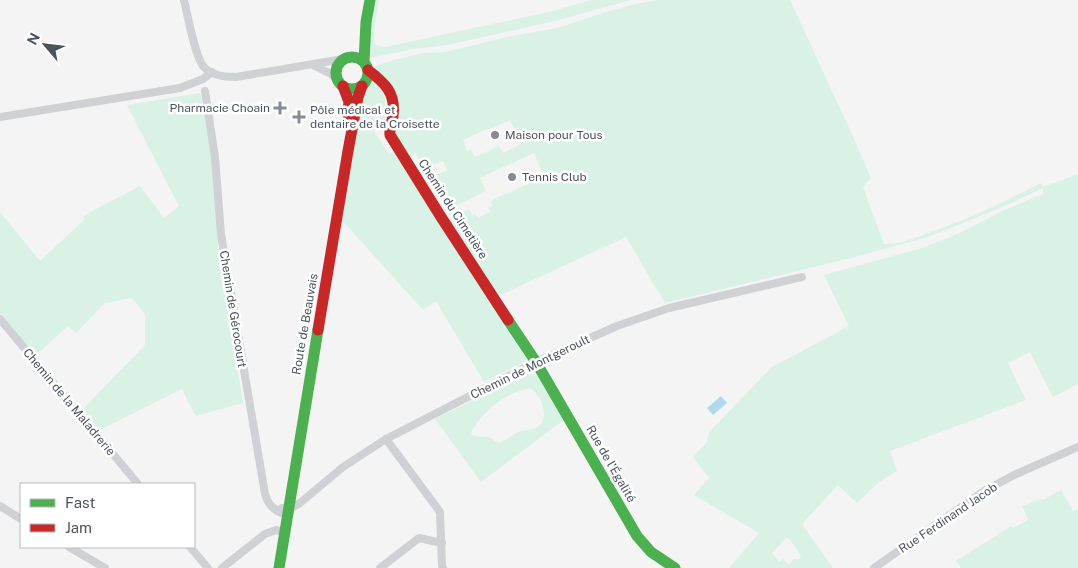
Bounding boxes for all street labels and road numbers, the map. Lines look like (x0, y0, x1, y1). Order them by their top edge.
street label: Chemin du Cimetière (415, 156, 491, 262)
street label: Chemin de Gérocourt (217, 249, 249, 369)
street label: Route de Beauvais (289, 272, 321, 376)
street label: Chemin de Montgeroult (468, 332, 592, 402)
street label: Chemin de la Maladrerie (20, 346, 118, 459)
street label: Rue de l'Égalité (583, 423, 639, 505)
street label: Rue Ferdinand Jacob (896, 480, 1000, 556)

